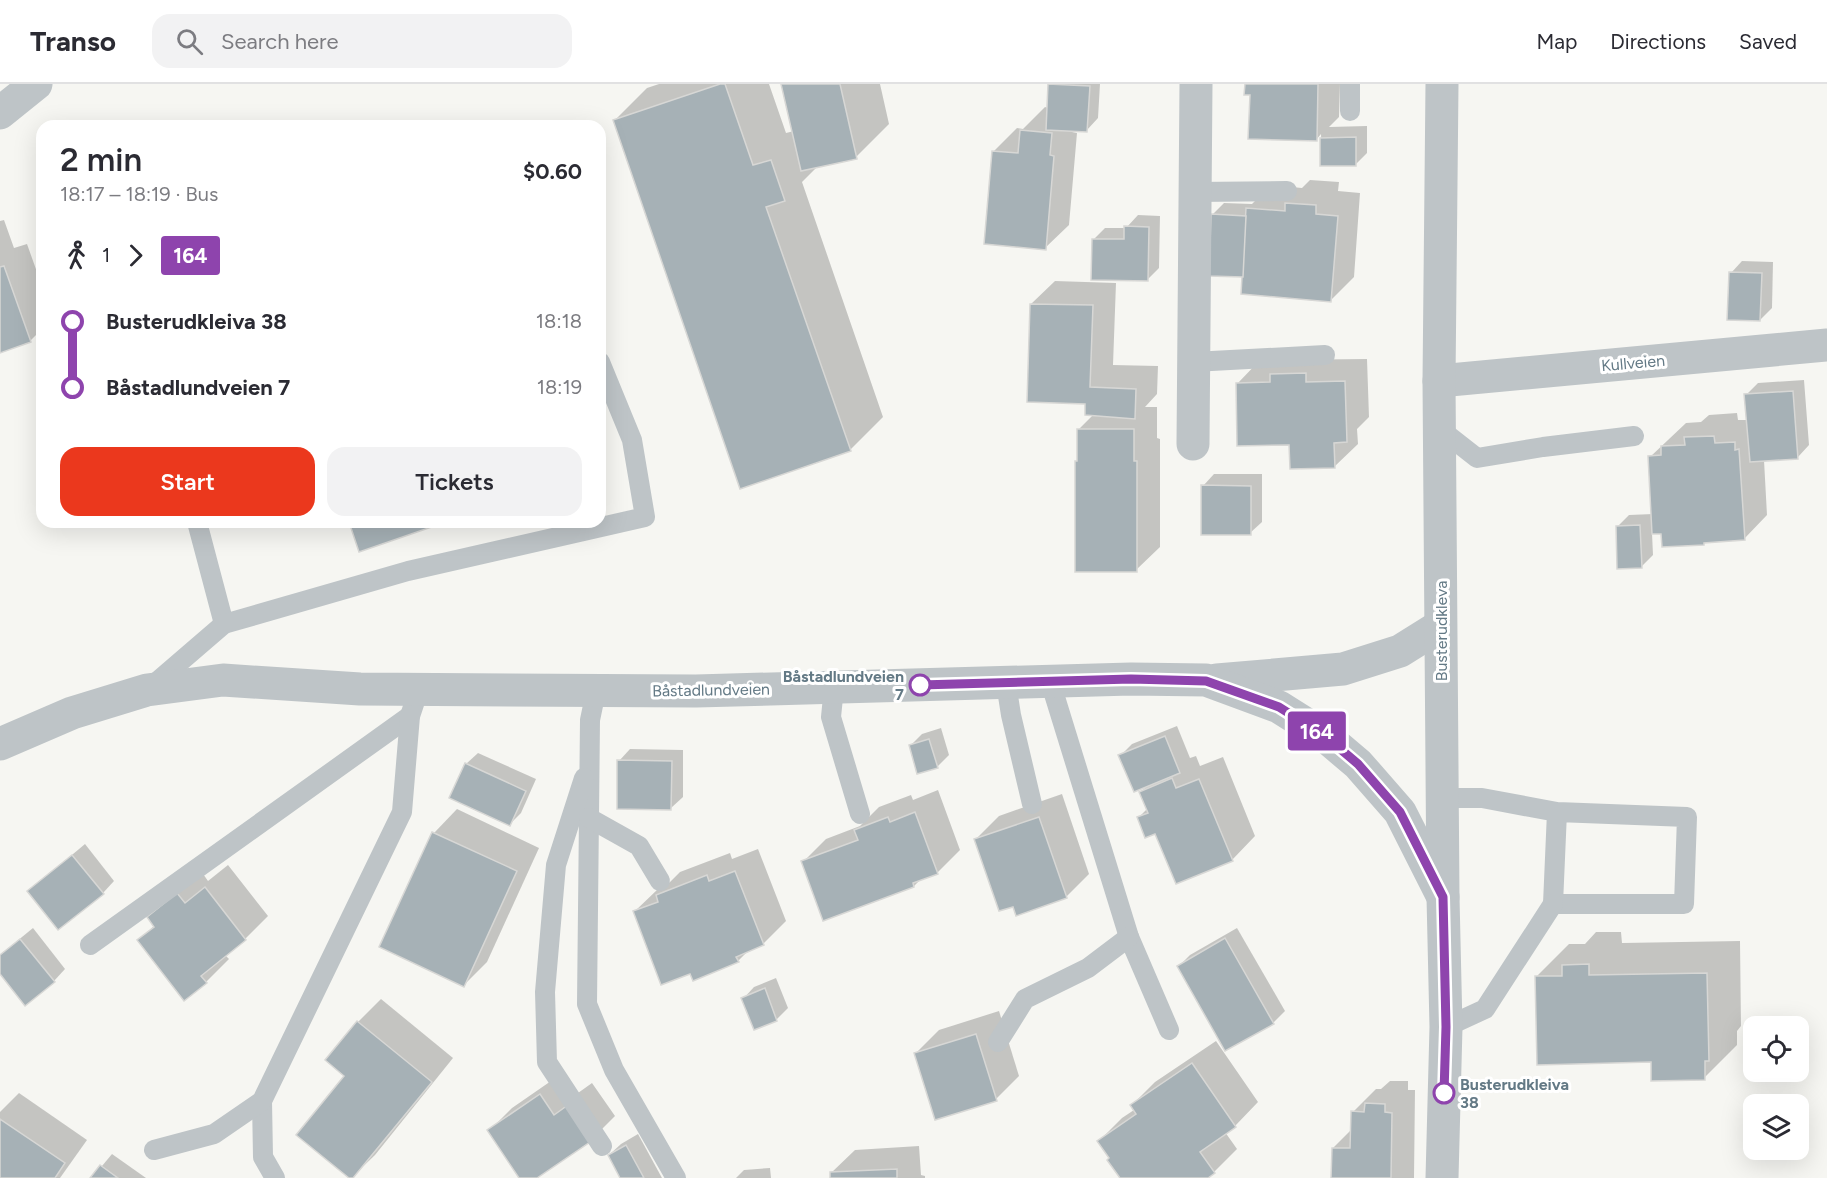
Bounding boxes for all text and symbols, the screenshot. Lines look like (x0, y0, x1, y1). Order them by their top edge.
search box (152, 14, 572, 68)
text: Transo (30, 24, 116, 58)
icon: search (173, 25, 206, 58)
text: Search here (221, 28, 339, 55)
text: Map (1536, 29, 1577, 54)
text: Directions (1610, 29, 1706, 54)
text: Saved (1739, 29, 1797, 54)
text: 2 min (60, 140, 142, 179)
text: $0.60 (523, 158, 582, 185)
text: 18:17 – 18:19 · Bus (60, 182, 218, 206)
icon: walk (60, 239, 93, 272)
icon: forward (119, 239, 152, 272)
text: 1 (102, 243, 110, 267)
text: 164 (173, 243, 208, 268)
text: Busterudkleiva 38 (106, 308, 287, 335)
text: 18:18 (536, 309, 582, 333)
street label: Kullveien (1600, 351, 1666, 375)
text: Båstadlundveien 7 (106, 374, 290, 401)
text: 18:19 (537, 375, 582, 399)
button: Start (60, 447, 315, 516)
button: Tickets (327, 447, 582, 516)
street label: Busterudkleva (1432, 581, 1451, 681)
place label: Båstadlundveien 7 (783, 667, 904, 704)
marker: Båstadlundveien 7 (909, 674, 931, 696)
street label: Båstadlundveien (652, 679, 770, 701)
line badge: 164 (1282, 712, 1352, 750)
text: 164 (1300, 719, 1334, 744)
map controls (1743, 1016, 1809, 1160)
button: locate (1743, 1016, 1809, 1082)
place label: Busterudkleiva 38 (1460, 1075, 1569, 1112)
marker: Busterudkleiva 38 (1433, 1082, 1455, 1104)
button: layers (1743, 1094, 1809, 1160)

